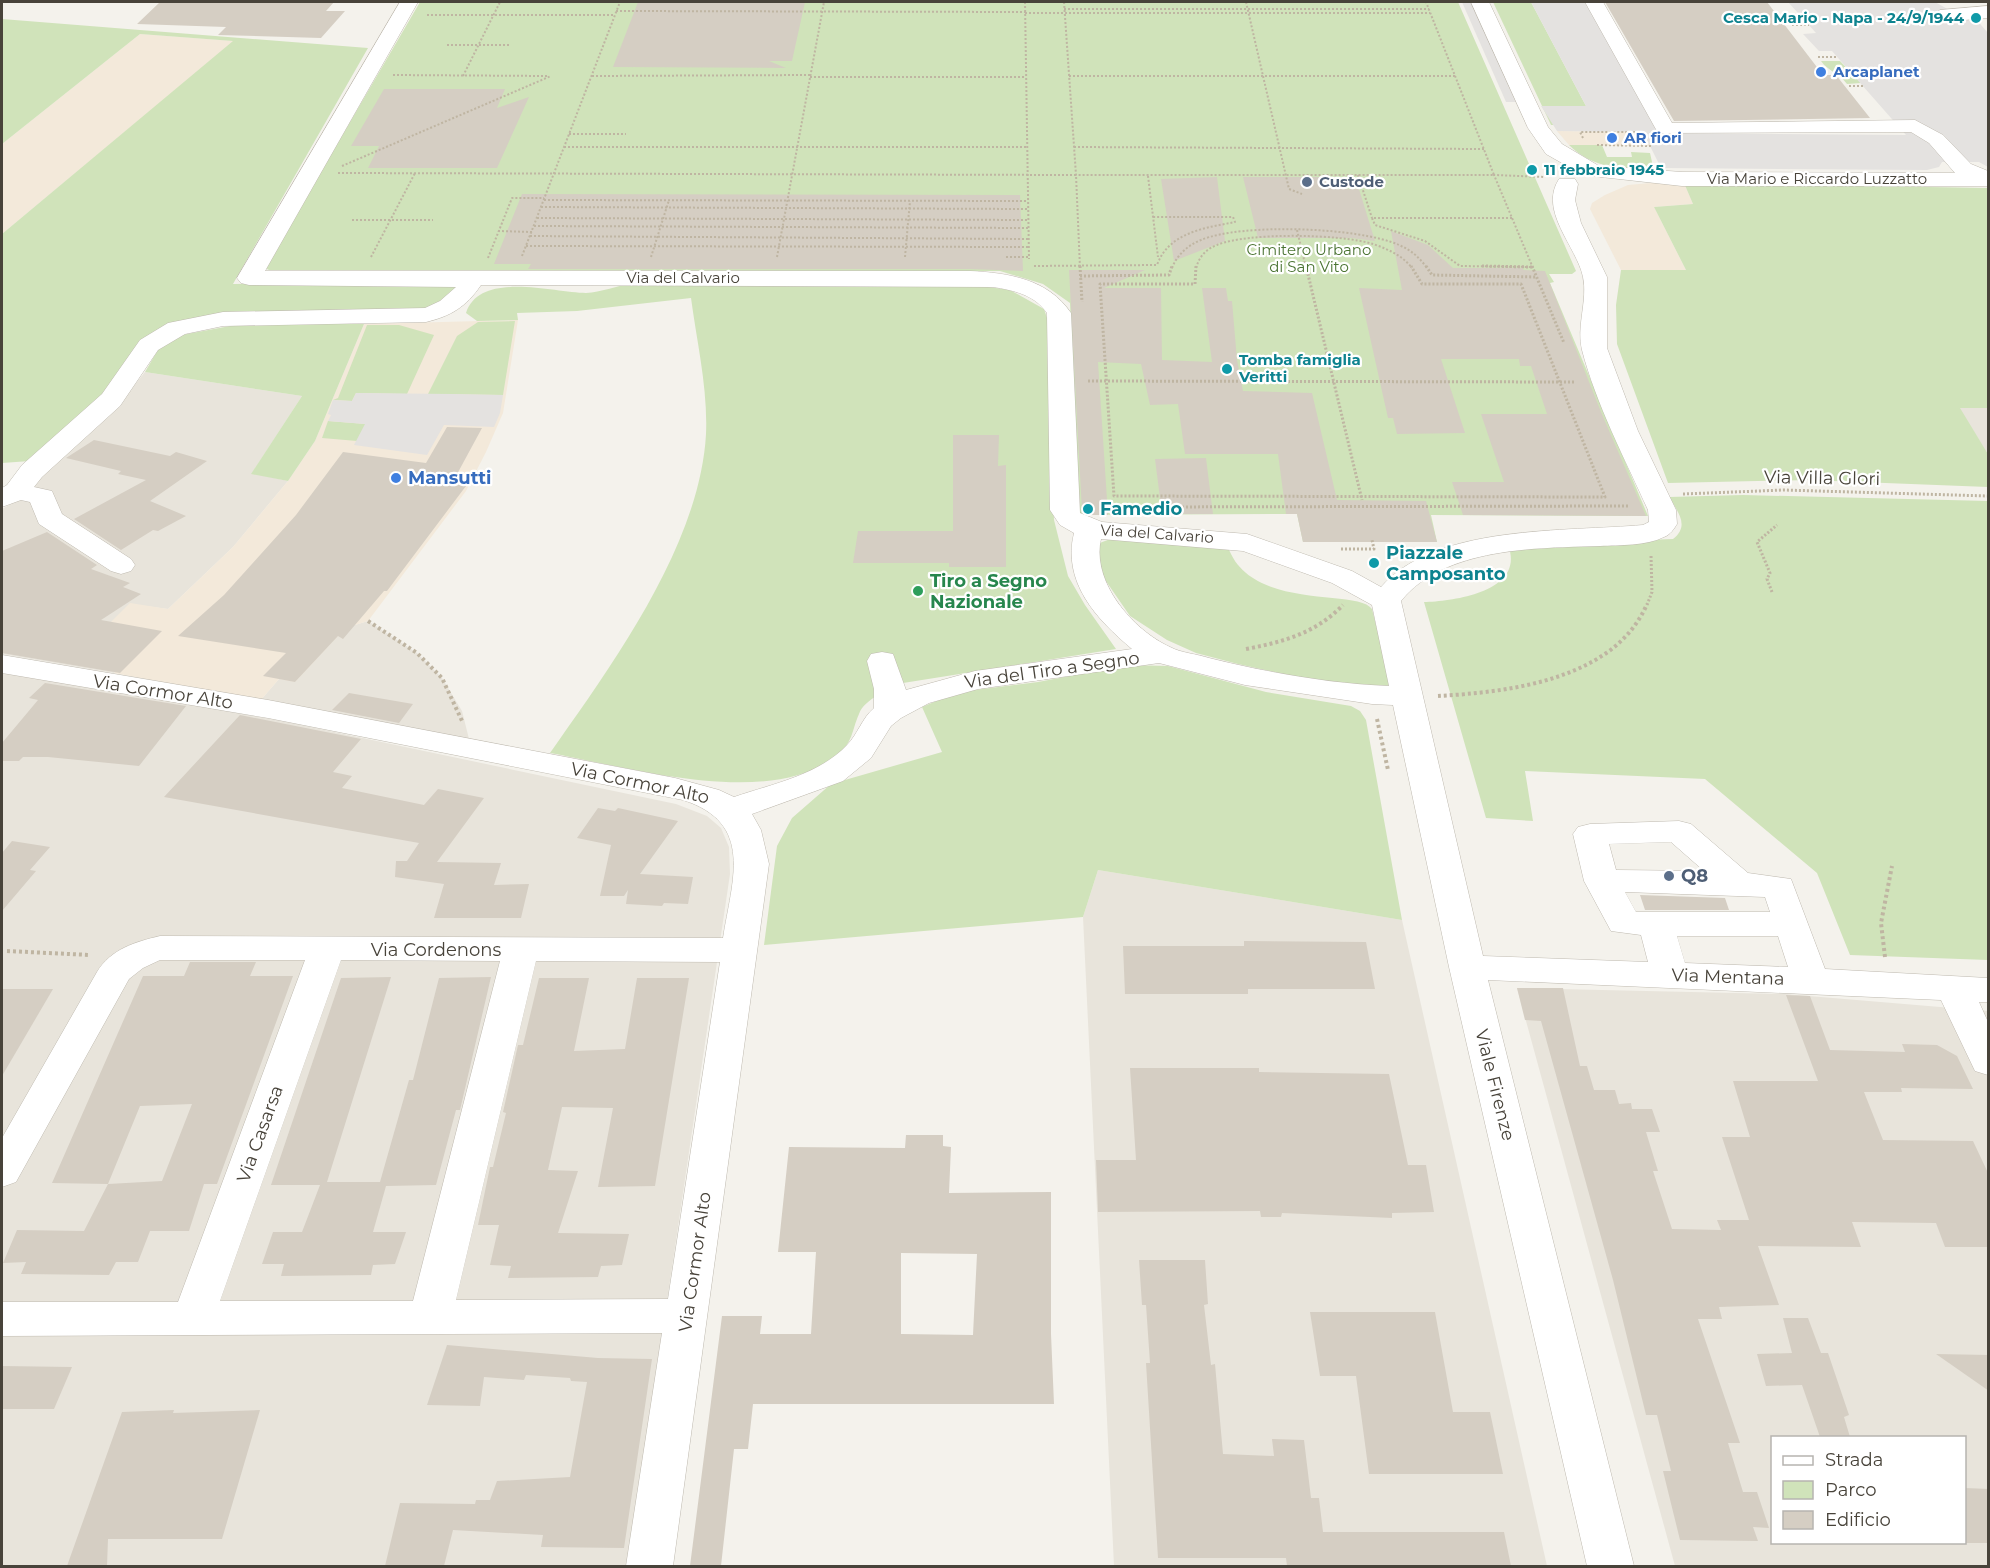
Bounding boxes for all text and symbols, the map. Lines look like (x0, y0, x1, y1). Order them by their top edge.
place label: Cesca Mario - Napa - 24/9/1944 (1723, 8, 1965, 27)
marker: Cesca Mario - Napa - 24/9/1944 (1969, 11, 1983, 25)
place label: Arcaplanet (1832, 62, 1920, 81)
marker: Arcaplanet (1814, 65, 1828, 79)
place label: AR fiori (1623, 128, 1682, 147)
marker: AR fiori (1605, 131, 1619, 145)
place label: 11 febbraio 1945 (1544, 160, 1664, 179)
marker: 11 febbraio 1945 (1525, 163, 1539, 177)
street label: Via Mario e Riccardo Luzzatto (1707, 169, 1927, 188)
place label: Custode (1319, 172, 1384, 191)
marker: Custode (1300, 175, 1314, 189)
park label: Cimitero Urbano di San Vito (1247, 240, 1371, 276)
street label: Via del Calvario (626, 268, 740, 287)
place label: Tomba famiglia Veritti (1238, 350, 1361, 386)
marker: Tomba famiglia Veritti (1220, 362, 1234, 376)
street label: Via Villa Glori (1764, 466, 1880, 490)
place label: Mansutti (408, 467, 492, 489)
marker: Mansutti (389, 471, 403, 485)
place label: Famedio (1100, 498, 1183, 520)
marker: Famedio (1081, 502, 1095, 516)
street label: Via del Calvario (1100, 520, 1214, 547)
place label: Piazzale Camposanto (1386, 542, 1506, 585)
marker: Piazzale Camposanto (1367, 556, 1381, 570)
place label: Tiro a Segno Nazionale (930, 570, 1047, 613)
marker: Tiro a Segno Nazionale (911, 584, 925, 598)
street label: Via del Tiro a Segno (963, 647, 1141, 693)
street label: Via Cormor Alto (91, 670, 235, 714)
street label: Via Cormor Alto (569, 758, 711, 808)
place label: Q8 (1681, 865, 1708, 887)
marker: Q8 (1662, 869, 1676, 883)
street label: Via Cordenons (371, 939, 501, 961)
street label: Via Mentana (1671, 964, 1785, 990)
street label: Viale Firenze (1470, 1027, 1520, 1143)
street label: Via Casarsa (232, 1082, 288, 1186)
street label: Via Cormor Alto (674, 1191, 716, 1333)
legend (1771, 1436, 1966, 1544)
text: Strada (1825, 1449, 1883, 1471)
text: Parco (1825, 1479, 1877, 1501)
text: Edificio (1825, 1509, 1891, 1531)

